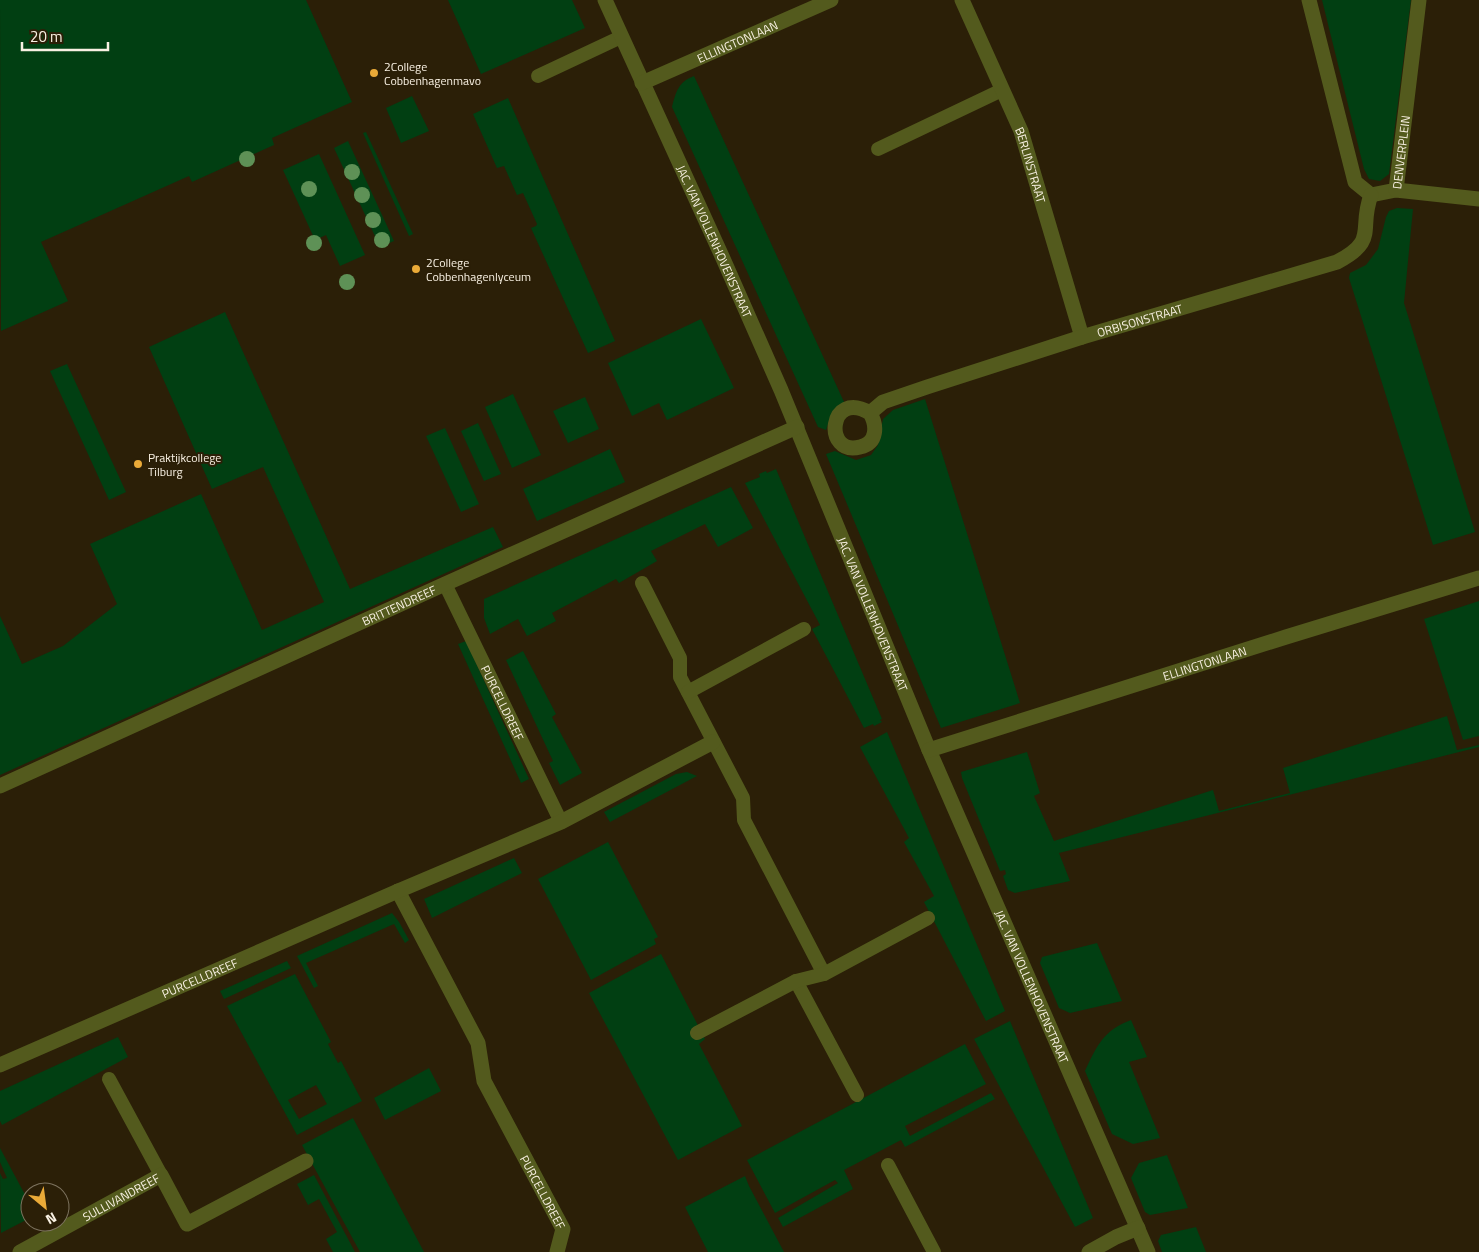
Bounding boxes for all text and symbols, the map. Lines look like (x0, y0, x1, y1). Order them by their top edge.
street label: ELLINGTONLAAN (694, 15, 781, 67)
scale bar (22, 20, 109, 52)
text: 20 m (30, 25, 63, 48)
place label: 2College Cobbenhagenmavo (384, 57, 481, 90)
marker: 2College Cobbenhagenmavo (368, 67, 380, 79)
street label: DENVERPLEIN (1387, 114, 1414, 190)
street label: BERLINSTRAAT (1011, 124, 1051, 206)
street label: JAC. VAN VOLLENHOVENSTRAAT (672, 162, 758, 321)
place label: 2College Cobbenhagenlyceum (426, 253, 531, 286)
marker: 2College Cobbenhagenlyceum (410, 263, 422, 275)
street label: ORBISONSTRAAT (1094, 298, 1185, 342)
place label: Praktijkcollege Tilburg (148, 448, 221, 481)
marker: Praktijkcollege Tilburg (132, 458, 144, 470)
street label: JAC. VAN VOLLENHOVENSTRAAT (833, 534, 914, 695)
street label: BRITTENDREEF (359, 580, 439, 630)
street label: ELLINGTONLAAN (1160, 641, 1249, 685)
street label: PURCELLDREEF (476, 662, 529, 744)
street label: JAC. VAN VOLLENHOVENSTRAAT (990, 907, 1074, 1067)
street label: PURCELLDREEF (159, 953, 241, 1003)
street label: PURCELLDREEF (516, 1151, 571, 1232)
street label: SULLIVANDREEF (79, 1168, 163, 1226)
north arrow (20, 1182, 70, 1232)
text: N (42, 1207, 61, 1230)

